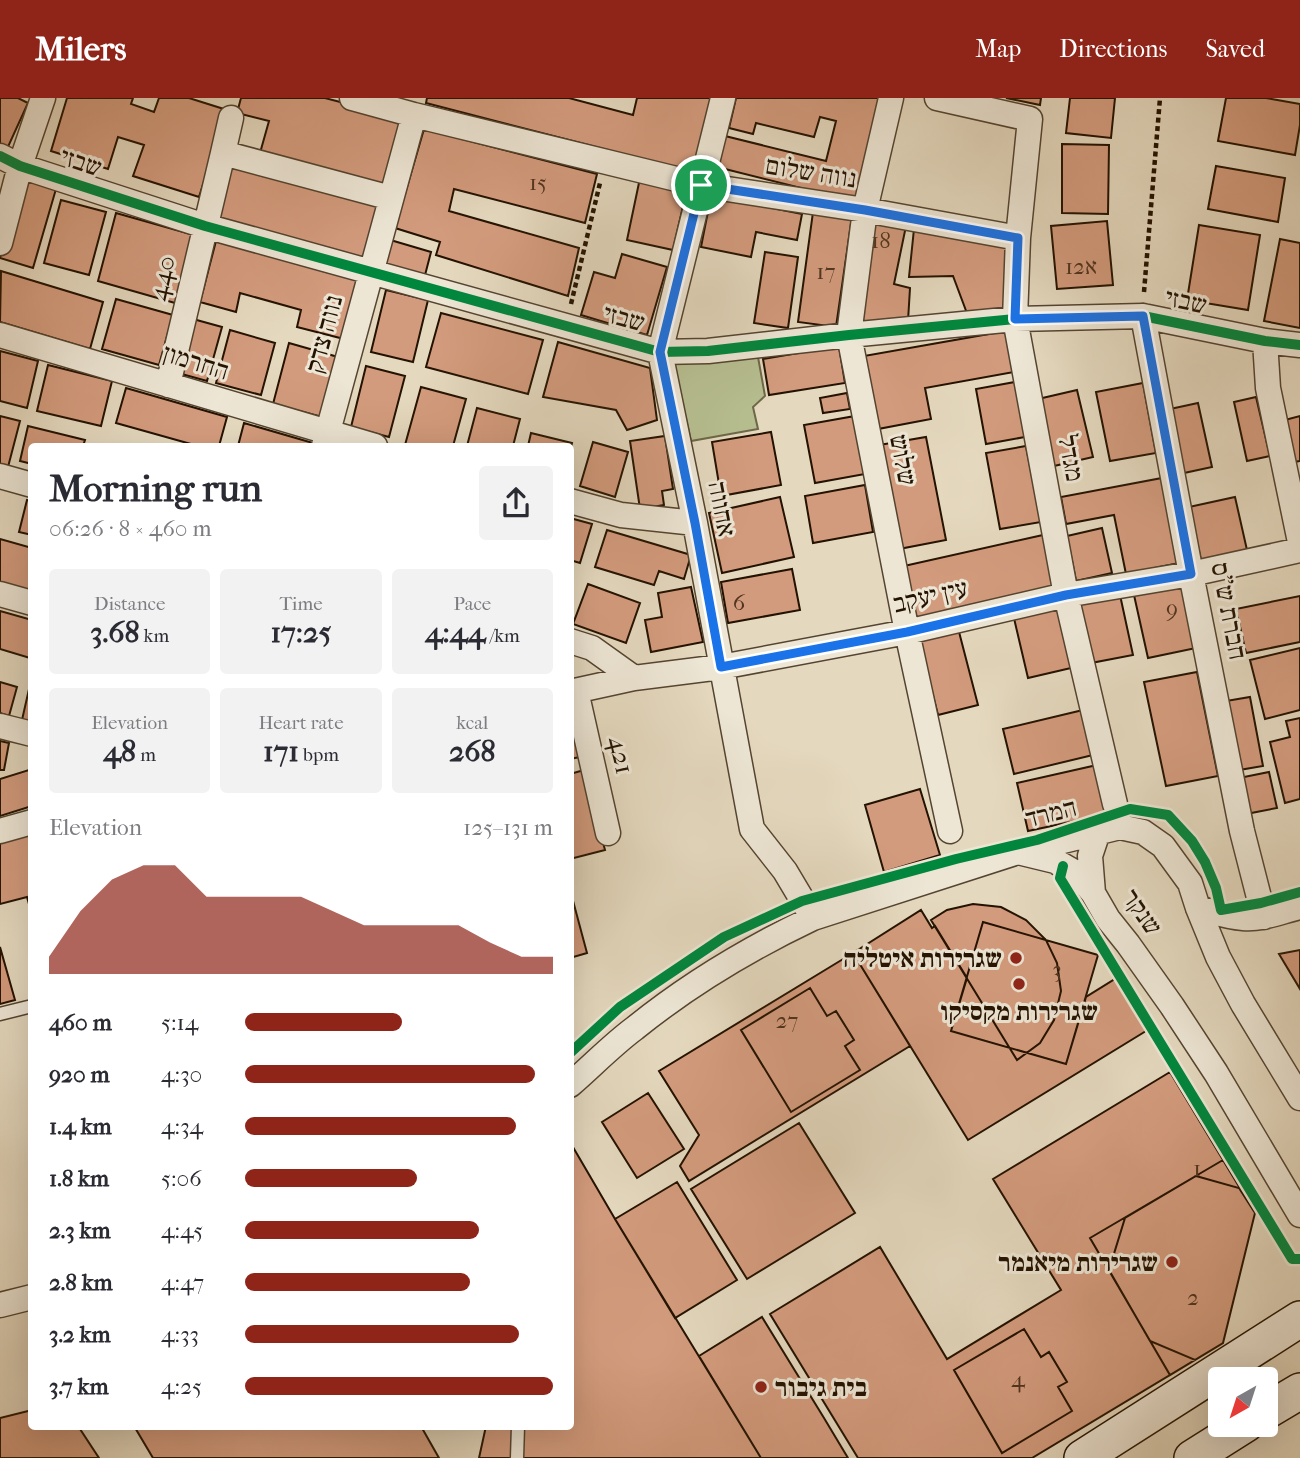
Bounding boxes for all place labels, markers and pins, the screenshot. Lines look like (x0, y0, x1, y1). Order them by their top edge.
pin (671, 155, 731, 215)
place label: שגרירות איטליה (843, 943, 1002, 974)
marker: שגרירות איטליה (1008, 950, 1024, 966)
marker: שגרירות מקסיקו (1011, 976, 1027, 992)
place label: שגרירות מקסיקו (940, 996, 1098, 1027)
place label: שגרירות מיאנמר (998, 1247, 1158, 1278)
marker: שגרירות מיאנמר (1164, 1254, 1180, 1270)
place label: בית גיבור (775, 1372, 867, 1403)
marker: בית גיבור (753, 1379, 769, 1395)

